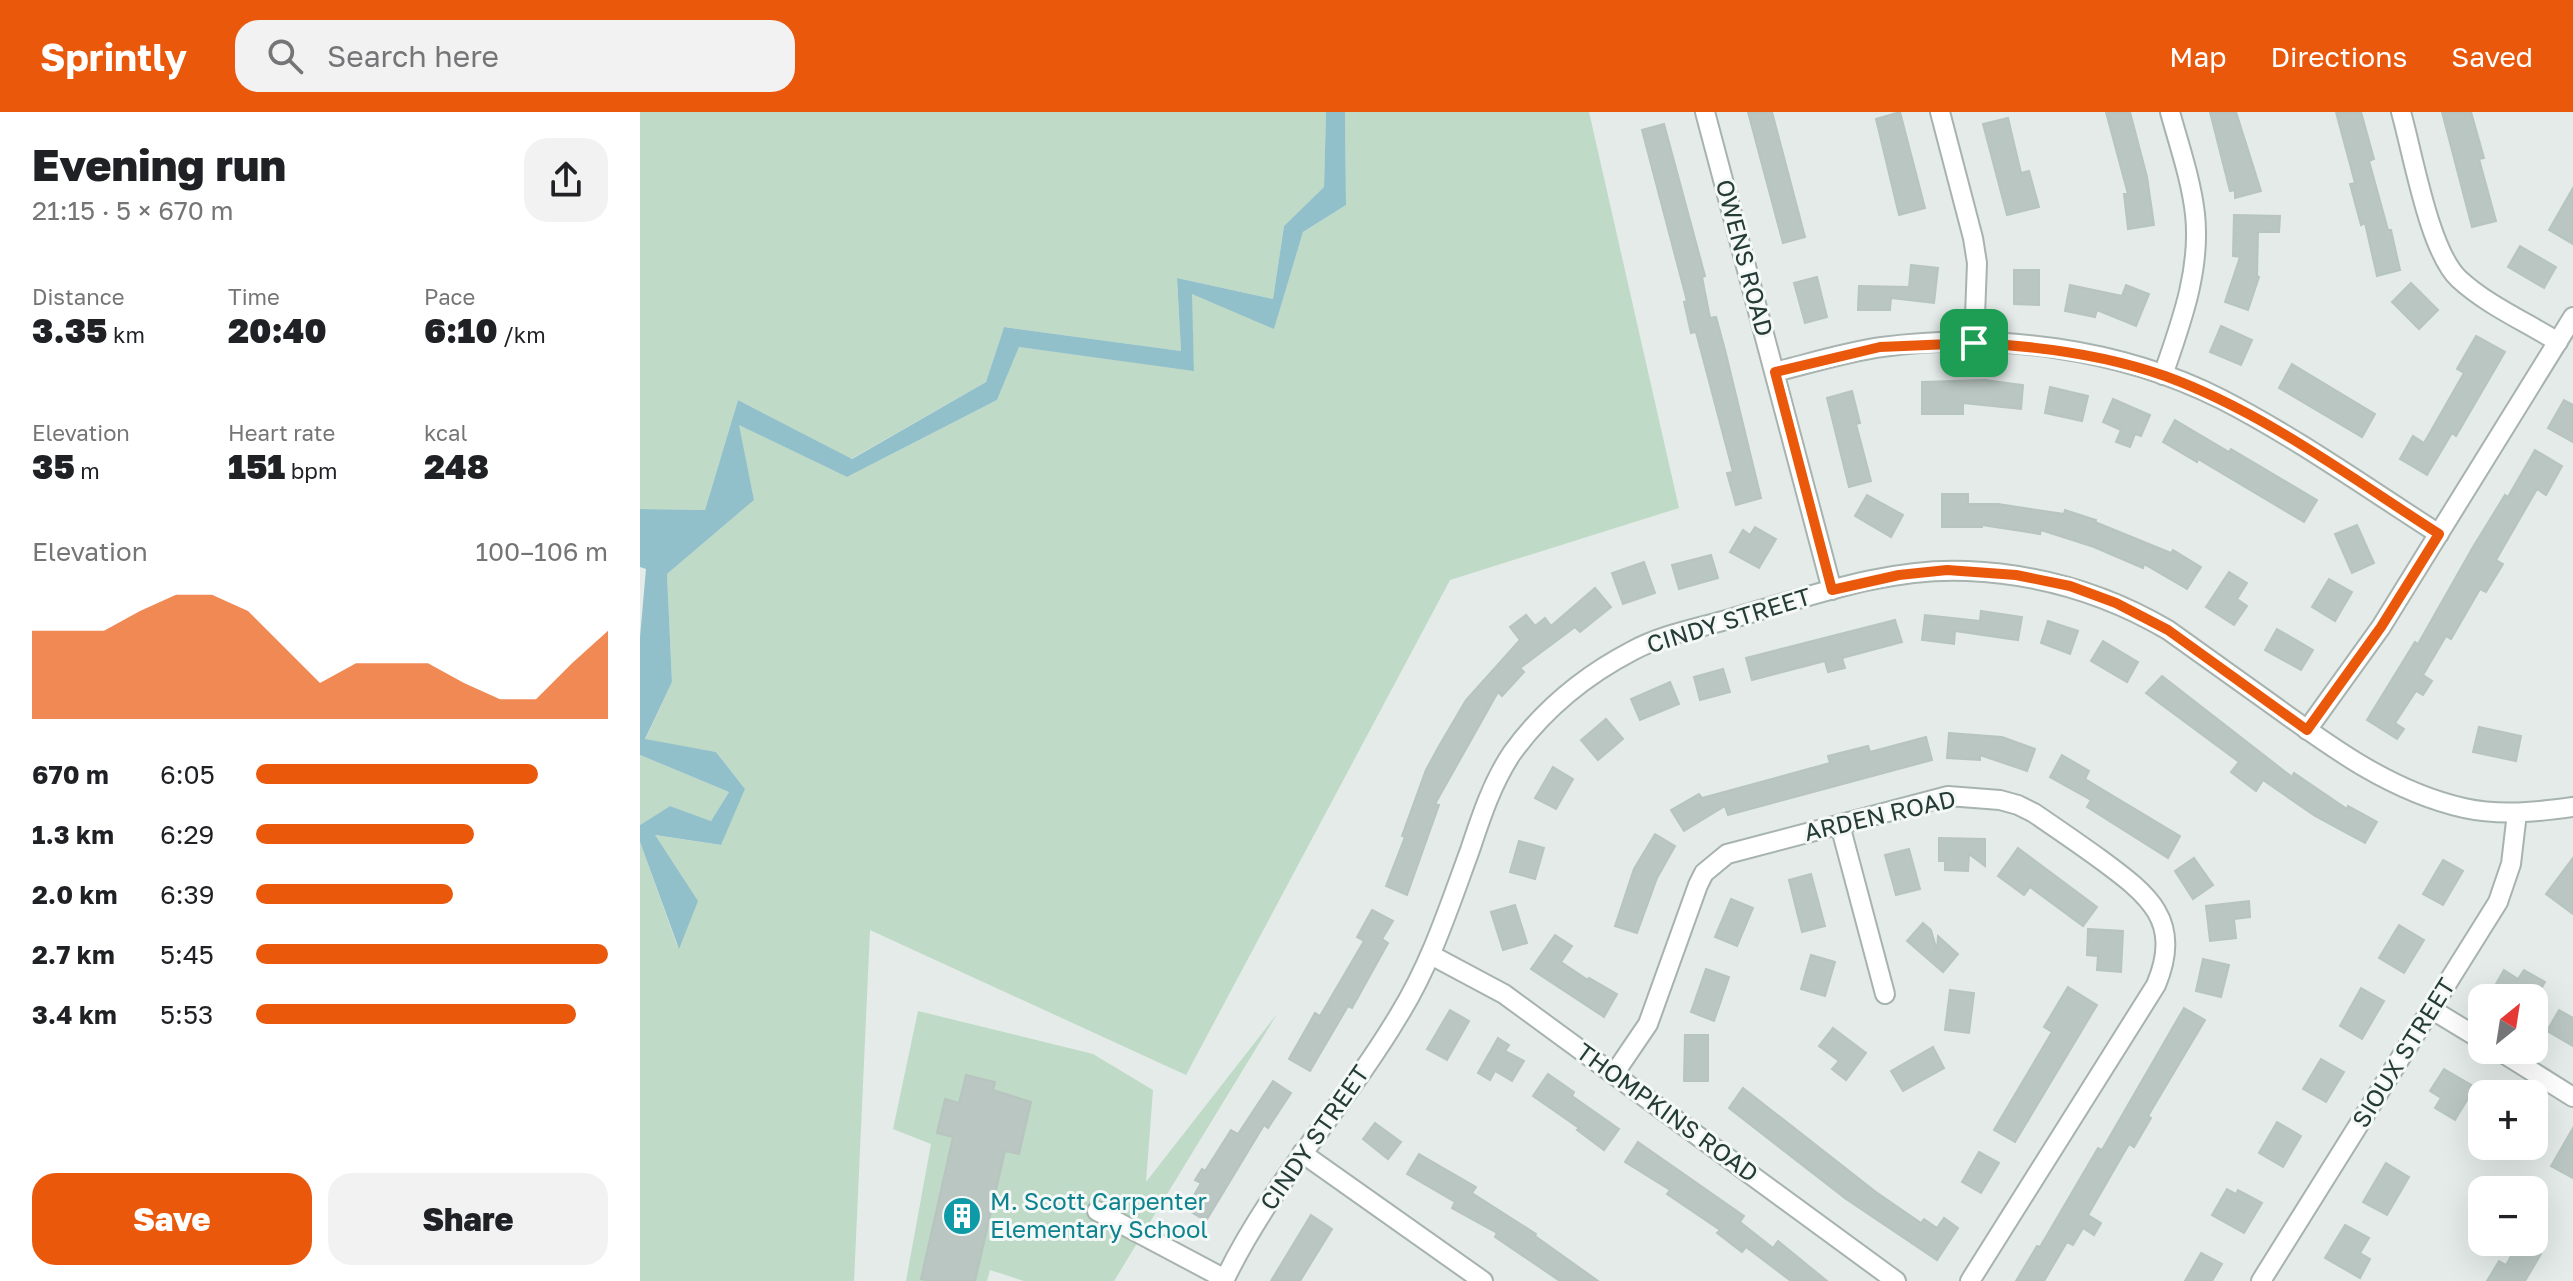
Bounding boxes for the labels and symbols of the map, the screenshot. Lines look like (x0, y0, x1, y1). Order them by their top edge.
street label: OWENS ROAD (1711, 176, 1780, 339)
pin (1940, 309, 2008, 377)
street label: CINDY STREET (1643, 581, 1814, 658)
street label: ARDEN ROAD (1801, 783, 1958, 846)
street label: SIOUX STREET (2345, 972, 2460, 1132)
north arrow (2468, 984, 2548, 1064)
street label: THOMPKINS ROAD (1571, 1036, 1764, 1187)
street label: CINDY STREET (1253, 1059, 1375, 1215)
place label: M. Scott Carpenter Elementary School (990, 1186, 1208, 1243)
building icon: M. Scott Carpenter Elementary School (941, 1195, 983, 1237)

